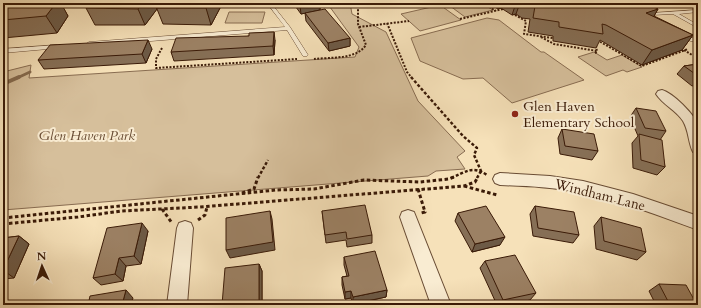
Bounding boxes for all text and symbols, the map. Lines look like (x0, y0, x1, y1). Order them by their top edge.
place label: Glen Haven Elementary School (523, 97, 635, 132)
marker: Glen Haven Elementary School (510, 109, 520, 119)
park label: Glen Haven Park (39, 126, 135, 145)
street label: Windham Lane (552, 174, 647, 215)
north arrow (22, 246, 62, 286)
text: N (36, 249, 47, 264)

